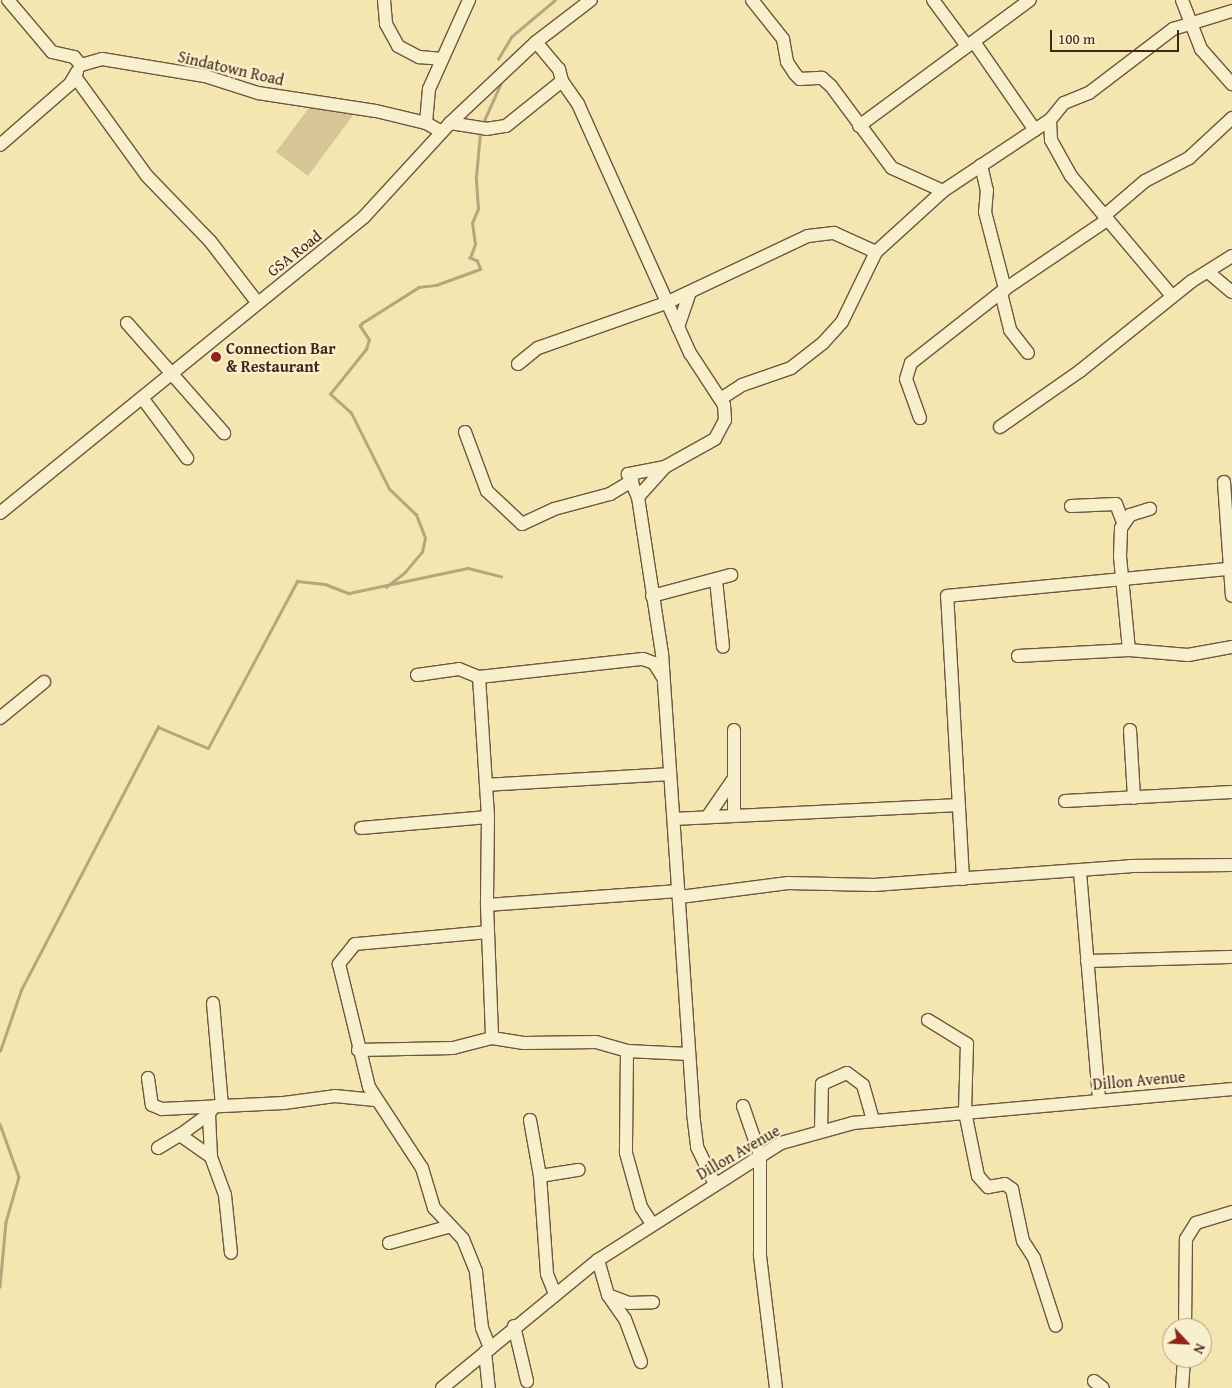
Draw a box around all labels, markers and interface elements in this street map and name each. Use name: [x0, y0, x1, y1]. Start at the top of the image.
scale bar: [1052, 20, 1181, 52]
text: 100 m: [1058, 28, 1095, 49]
street label: Sindatown Road: [176, 46, 286, 90]
street label: GSA Road: [263, 226, 325, 280]
place label: Connection Bar & Restaurant: [226, 338, 336, 376]
marker: Connection Bar & Restaurant: [210, 351, 222, 363]
street label: Dillon Avenue: [1092, 1066, 1186, 1094]
street label: Dillon Avenue: [693, 1120, 783, 1184]
north arrow: [1162, 1318, 1212, 1368]
text: N: [1189, 1340, 1211, 1357]

